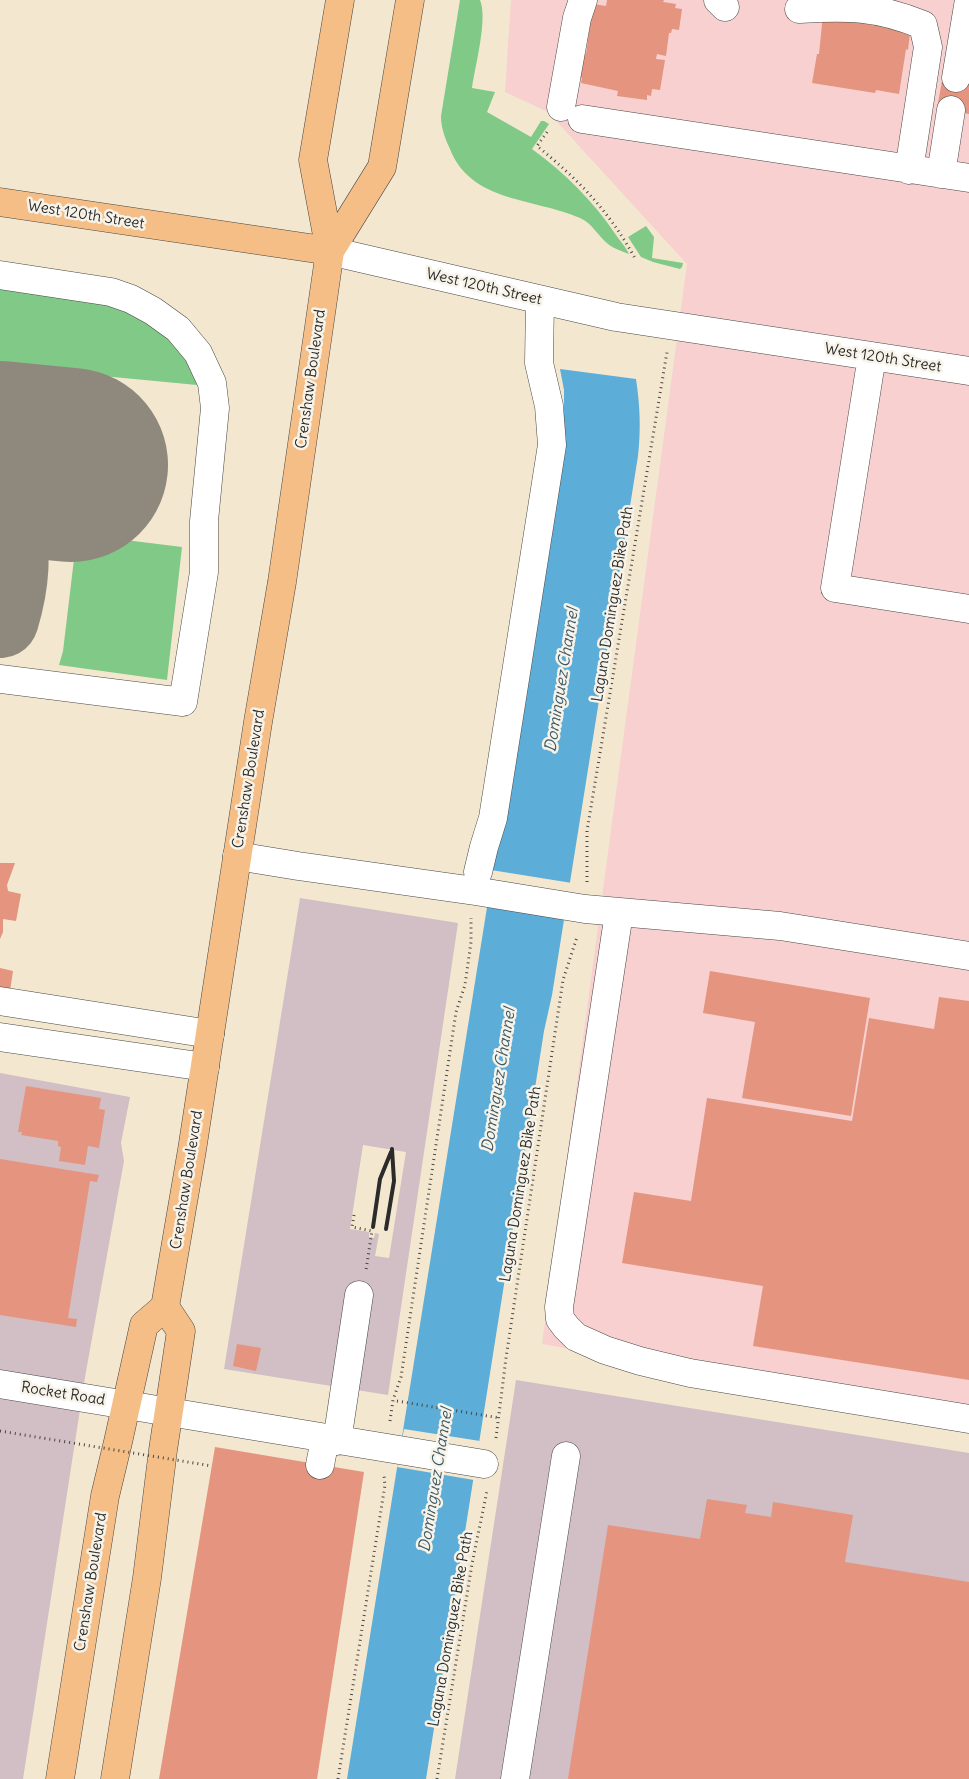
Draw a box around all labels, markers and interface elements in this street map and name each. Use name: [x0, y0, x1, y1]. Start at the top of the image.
street label: West 120th Street: [26, 197, 146, 233]
street label: West 120th Street: [424, 265, 544, 309]
street label: Crenshaw Boulevard: [292, 308, 330, 450]
street label: West 120th Street: [823, 340, 943, 376]
street label: Laguna Dominguez Bike Path: [589, 505, 637, 703]
water label: Dominguez Channel: [541, 607, 583, 753]
street label: Crenshaw Boulevard: [229, 708, 269, 850]
water label: Dominguez Channel: [478, 1007, 520, 1153]
street label: Laguna Dominguez Bike Path: [497, 1085, 545, 1283]
street label: Crenshaw Boulevard: [167, 1109, 207, 1251]
street label: Rocket Road: [20, 1378, 106, 1410]
water label: Dominguez Channel: [415, 1407, 457, 1553]
street label: Crenshaw Boulevard: [71, 1511, 111, 1653]
street label: Laguna Dominguez Bike Path: [425, 1530, 477, 1728]

